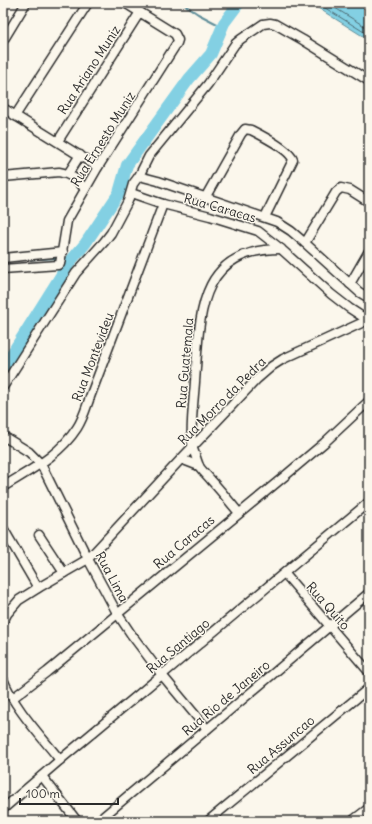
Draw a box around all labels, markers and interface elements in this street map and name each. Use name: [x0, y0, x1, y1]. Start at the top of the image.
street label: Rua Ariano Muniz: [54, 22, 124, 118]
street label: Rua Ernesto Muniz: [67, 88, 139, 190]
street label: Rua Caracas: [182, 190, 258, 226]
street label: Rua Montevideu: [68, 310, 118, 404]
street label: Rua Guatemala: [173, 317, 197, 409]
street label: Rua Morro da Pedra: [174, 353, 270, 449]
street label: Rua Caracas: [150, 511, 218, 572]
street label: Rua Lima: [92, 549, 132, 605]
street label: Rua Quito: [302, 578, 354, 634]
street label: Rua Santiago: [143, 615, 213, 677]
street label: Rua Rio de Janeiro: [179, 656, 273, 740]
street label: Rua Assuncao: [244, 712, 318, 778]
scale bar: [20, 780, 118, 806]
text: 100 m: [26, 786, 60, 801]

